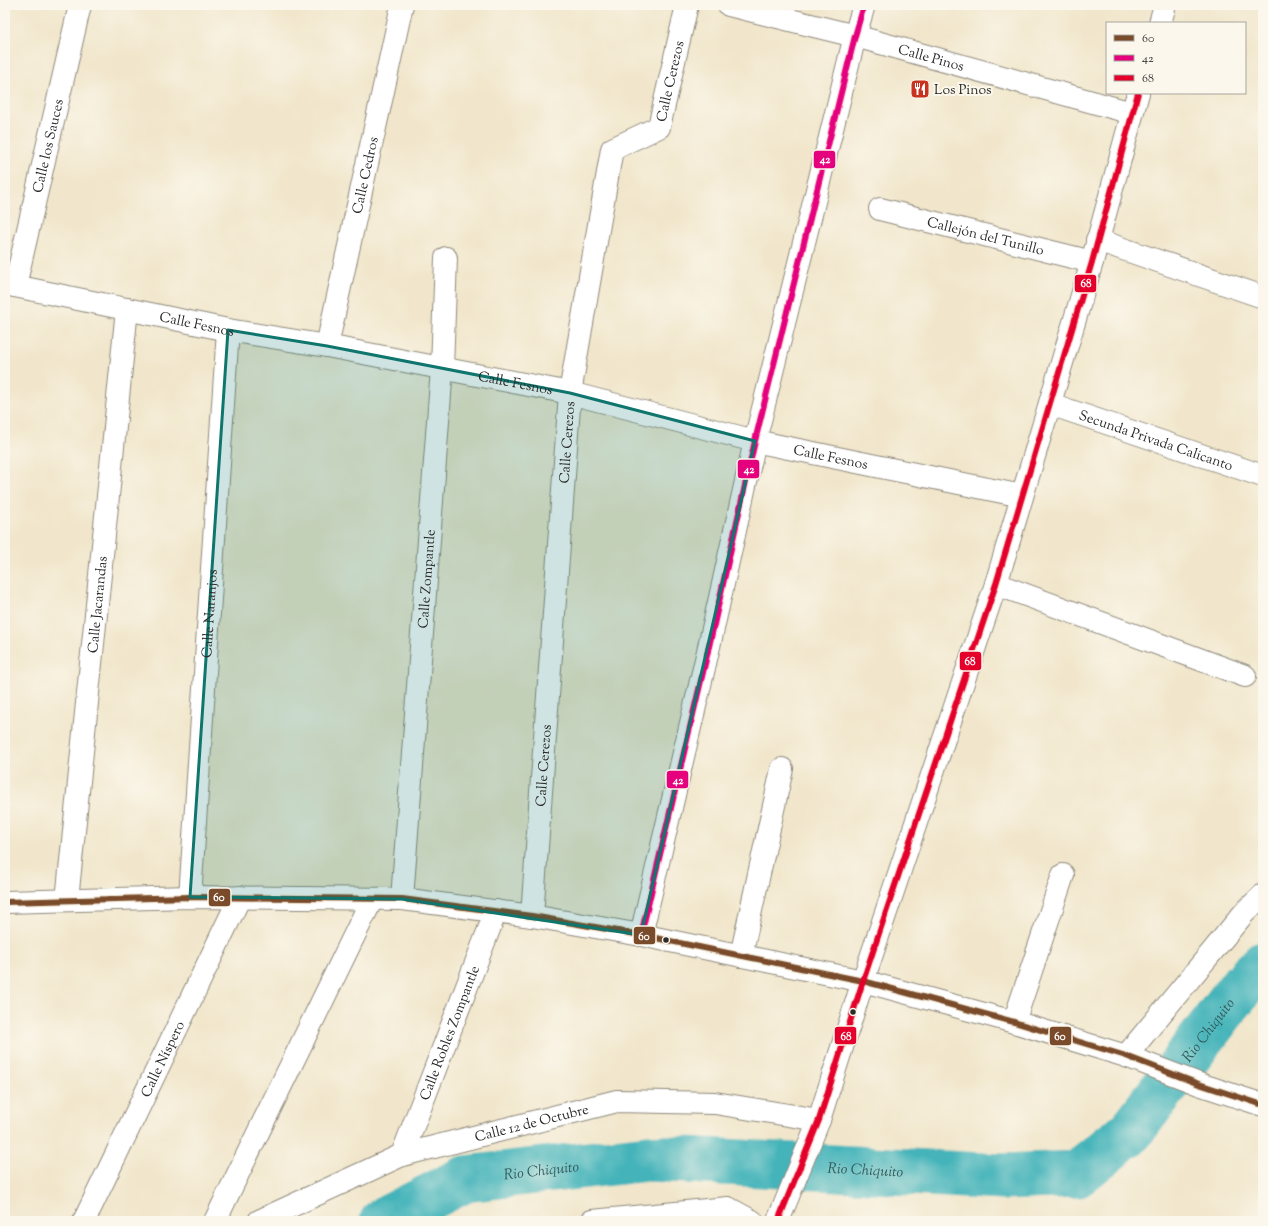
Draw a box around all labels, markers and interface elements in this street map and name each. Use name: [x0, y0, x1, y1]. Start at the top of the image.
legend: [1106, 22, 1246, 94]
text: 60: [1142, 30, 1154, 48]
street label: Calle Cerezos: [653, 39, 690, 124]
street label: Calle Pinos: [895, 40, 966, 78]
text: 42: [1142, 50, 1154, 68]
text: 68: [1142, 70, 1154, 88]
restaurant icon: Los Pinos: [909, 78, 931, 100]
place label: Los Pinos: [934, 81, 992, 101]
street label: Calle los Sauces: [29, 97, 70, 195]
street label: Calle Cedros: [348, 135, 385, 216]
line badge: 42: [813, 150, 836, 169]
text: 42: [819, 152, 831, 168]
street label: Callejón del Tunillo: [925, 213, 1046, 262]
line badge: 68: [1074, 274, 1097, 293]
text: 68: [1081, 276, 1092, 292]
street label: Calle Fesnos: [157, 308, 235, 343]
street label: Calle Fesnos: [476, 367, 554, 401]
street label: Calle Cerezos: [555, 401, 581, 484]
street label: Secunda Privada Calicanto: [1076, 406, 1235, 477]
street label: Calle Fesnos: [791, 441, 869, 476]
line badge: 42: [737, 459, 760, 479]
text: 42: [743, 462, 755, 478]
street label: Calle Zompantle: [414, 529, 442, 629]
street label: Calle Jacarandas: [84, 555, 114, 654]
street label: Calle Naranjos: [198, 569, 224, 659]
line badge: 68: [959, 651, 982, 671]
text: 68: [965, 654, 976, 670]
street label: Calle Cerezos: [532, 724, 558, 807]
line badge: 42: [666, 770, 689, 789]
text: 42: [672, 773, 684, 789]
line badge: 60: [208, 888, 231, 907]
text: 60: [213, 890, 225, 906]
line badge: 60: [633, 926, 656, 945]
text: 60: [638, 929, 650, 945]
unlabelled marker: [661, 935, 671, 945]
street label: Calle Robles Zompantle: [416, 963, 486, 1104]
water label: Rio Chiquito: [1178, 994, 1241, 1067]
unlabelled marker: [848, 1007, 858, 1017]
street label: Calle Níspero: [137, 1018, 191, 1101]
line badge: 68: [834, 1026, 857, 1045]
line badge: 60: [1049, 1026, 1072, 1046]
text: 68: [841, 1029, 852, 1045]
text: 60: [1054, 1029, 1066, 1045]
street label: Calle 12 de Octubre: [473, 1100, 591, 1148]
water label: Rio Chiquito: [503, 1157, 581, 1186]
water label: Rio Chiquito: [827, 1159, 904, 1184]

